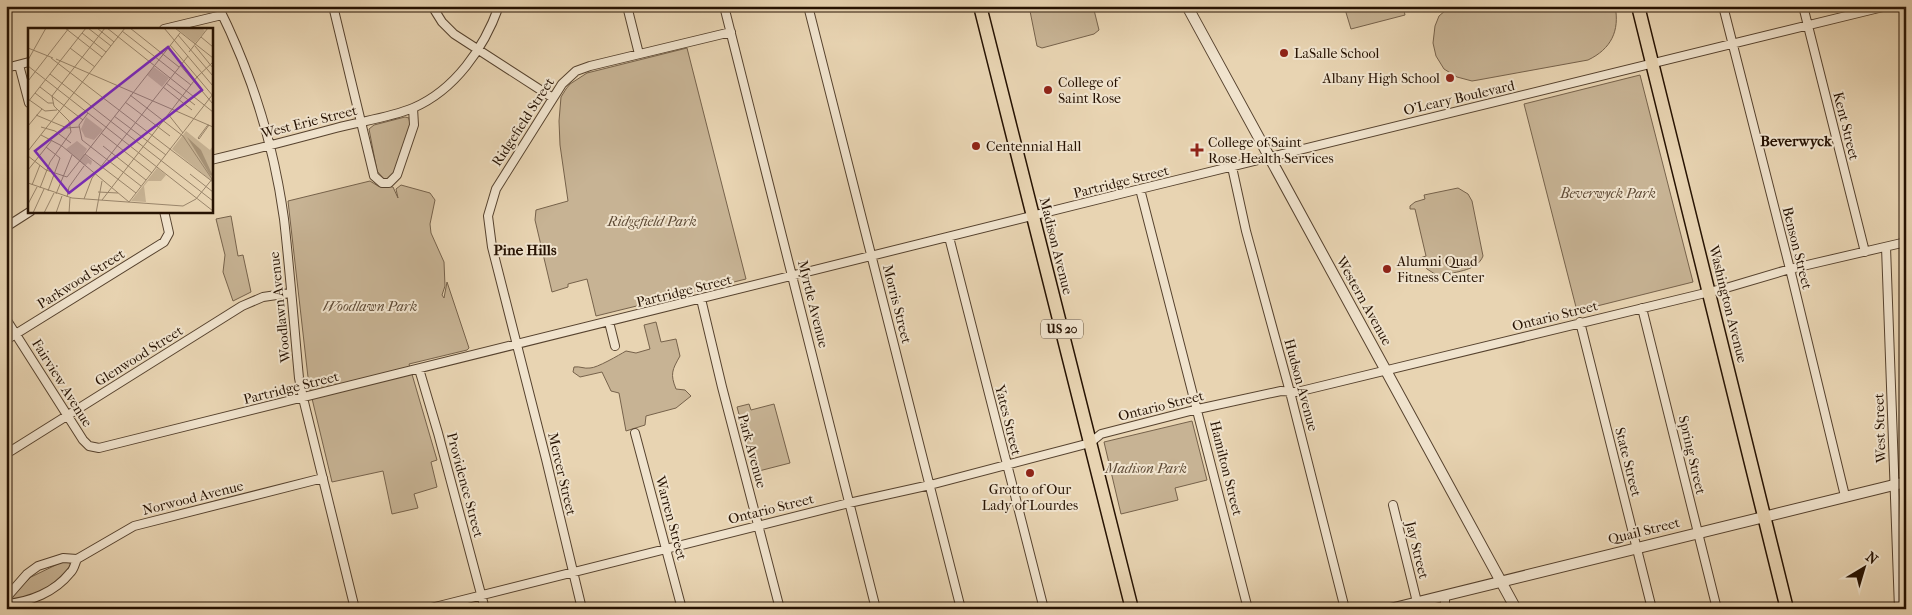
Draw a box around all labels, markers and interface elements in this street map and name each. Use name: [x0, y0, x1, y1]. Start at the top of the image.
inset map: [28, 28, 212, 212]
place label: LaSalle School: [1294, 45, 1380, 62]
marker: LaSalle School: [1278, 47, 1290, 59]
place label: Albany High School: [1322, 70, 1440, 87]
marker: Albany High School: [1444, 72, 1456, 84]
place label: College of Saint Rose: [1058, 74, 1121, 107]
street label: Ridgefield Street: [488, 75, 558, 169]
street label: O'Leary Boulevard: [1402, 77, 1517, 119]
marker: College of Saint Rose: [1042, 84, 1054, 96]
street label: Kent Street: [1829, 90, 1863, 162]
street label: West Erie Street: [258, 102, 359, 142]
district label: Beverwyck: [1760, 132, 1833, 150]
place label: College of Saint Rose Health Services: [1208, 134, 1334, 167]
place label: Centennial Hall: [986, 138, 1081, 155]
marker: Centennial Hall: [970, 140, 982, 152]
marker: College of Saint Rose Health Services: [1190, 143, 1204, 157]
street label: Partridge Street: [1072, 162, 1170, 202]
park label: Beverwyck Park: [1559, 185, 1656, 202]
street label: Madison Avenue: [1036, 196, 1076, 296]
street label: Benson Street: [1779, 205, 1815, 291]
park label: Ridgefield Park: [606, 213, 697, 230]
district label: Pine Hills: [494, 241, 557, 259]
street label: Washington Avenue: [1705, 243, 1751, 365]
street label: Parkwood Street: [34, 245, 128, 313]
street label: Woodlawn Avenue: [266, 251, 294, 364]
street label: Western Avenue: [1332, 253, 1395, 349]
place label: Alumni Quad Fitness Center: [1396, 253, 1484, 286]
street label: Myrtle Avenue: [794, 258, 832, 350]
street label: Morris Street: [879, 263, 915, 345]
marker: Alumni Quad Fitness Center: [1381, 263, 1393, 275]
street label: Partridge Street: [635, 271, 733, 311]
street label: Ontario Street: [1510, 297, 1600, 335]
park label: Woodlawn Park: [323, 298, 417, 315]
road number: US 20: [1041, 320, 1083, 338]
street label: Glenwood Street: [92, 322, 186, 390]
street label: Fairview Avenue: [28, 336, 96, 430]
street label: Hudson Avenue: [1281, 337, 1322, 433]
street label: Partridge Street: [242, 368, 340, 408]
street label: Yates Street: [991, 382, 1025, 457]
street label: Ontario Street: [1116, 387, 1206, 425]
street label: West Street: [1870, 393, 1890, 464]
street label: Park Avenue: [734, 412, 770, 490]
street label: Spring Street: [1675, 414, 1709, 496]
street label: Hamilton Street: [1206, 419, 1246, 517]
street label: State Street: [1611, 426, 1645, 498]
street label: Providence Street: [443, 431, 487, 539]
street label: Mercer Street: [544, 431, 580, 517]
park label: Madison Park: [1104, 460, 1187, 477]
marker: Grotto of Our Lady of Lourdes: [1024, 467, 1036, 479]
street label: Warren Street: [651, 473, 690, 562]
street label: Norwood Avenue: [141, 477, 245, 519]
place label: Grotto of Our Lady of Lourdes: [982, 481, 1078, 514]
street label: Ontario Street: [726, 490, 816, 528]
street label: Quail Street: [1606, 514, 1682, 548]
street label: Jay Street: [1401, 519, 1432, 580]
north arrow: [1840, 542, 1890, 592]
text: N: [1862, 548, 1881, 568]

